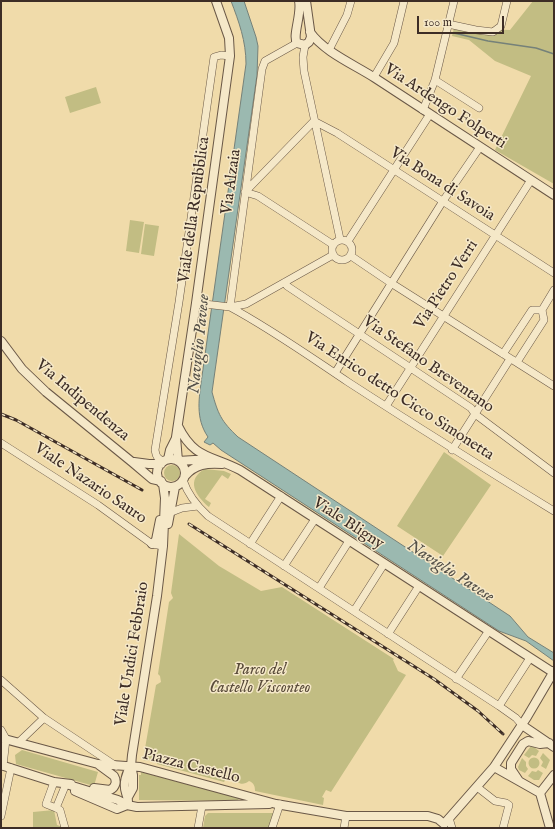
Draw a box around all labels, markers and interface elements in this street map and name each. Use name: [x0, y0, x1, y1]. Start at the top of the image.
scale bar: [419, 8, 506, 34]
text: 100 m: [424, 15, 452, 30]
street label: Via Ardengo Folperti: [380, 60, 510, 154]
street label: Viale della Repubblica: [175, 136, 215, 284]
street label: Via Bona di Savoia: [386, 144, 498, 226]
street label: Via Alzaia: [218, 148, 246, 216]
street label: Via Pietro Verri: [411, 237, 483, 333]
water label: Naviglio Pavese: [185, 293, 215, 395]
street label: Via Stefano Breventano: [359, 312, 497, 418]
street label: Via Enrico detto Cicco Simonetta: [301, 329, 497, 465]
street label: Via Indipendenza: [31, 356, 133, 446]
street label: Viale Nazario Sauro: [30, 439, 150, 529]
street label: Viale Bligny: [309, 494, 387, 554]
water label: Naviglio Pavese: [402, 536, 498, 608]
street label: Viale Undici Febbraio: [112, 580, 154, 728]
park label: Parco del Castello Visconteo: [210, 661, 310, 699]
street label: Piazza Castello: [140, 746, 242, 788]

